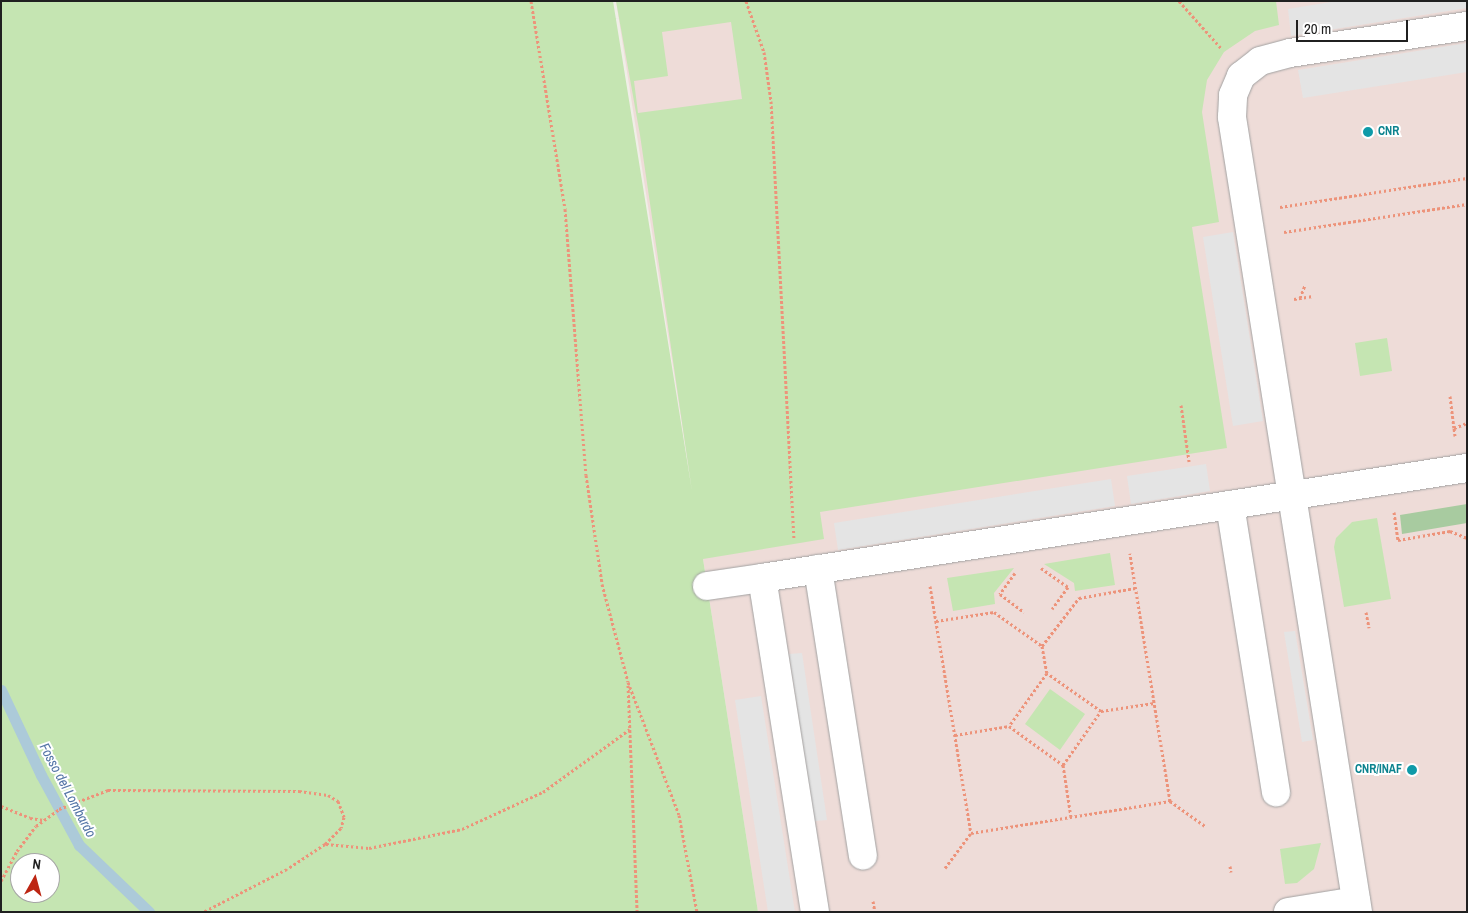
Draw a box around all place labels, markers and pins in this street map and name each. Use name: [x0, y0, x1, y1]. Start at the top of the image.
place label: CNR: [1378, 125, 1399, 139]
marker: CNR: [1362, 126, 1374, 138]
place label: CNR/INAF: [1355, 763, 1402, 777]
marker: CNR/INAF: [1406, 764, 1418, 776]

